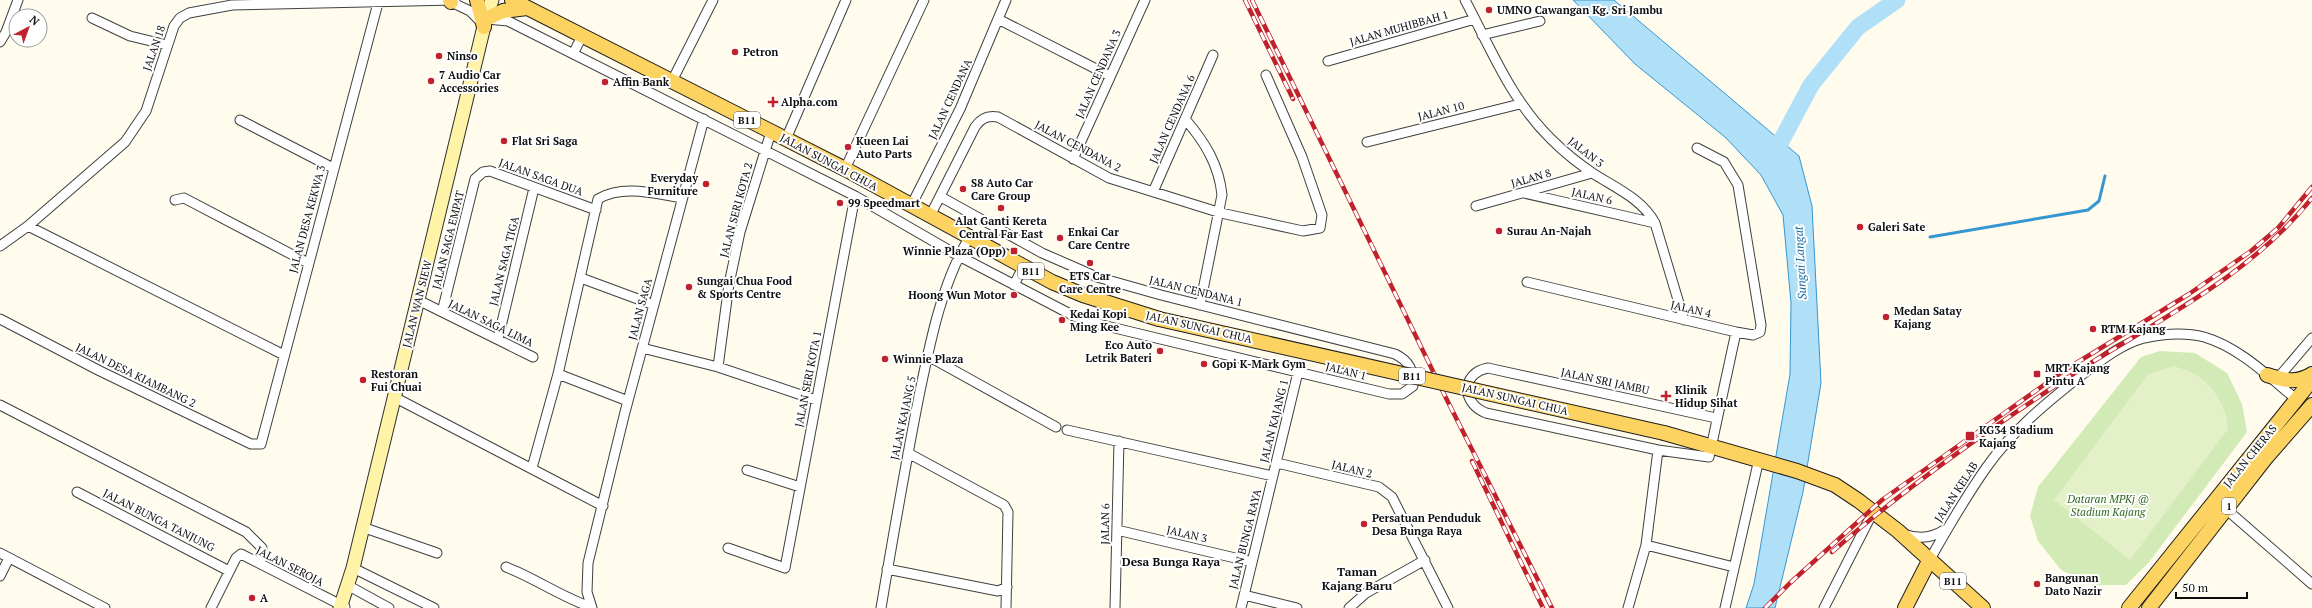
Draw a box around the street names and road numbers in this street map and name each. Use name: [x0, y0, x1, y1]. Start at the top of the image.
street label: JALAN MUHIBBAH 1: [1348, 7, 1450, 49]
street label: JALAN 18: [140, 23, 168, 73]
street label: JALAN CENDANA 3: [1072, 27, 1124, 121]
street label: JALAN CENDANA: [925, 56, 975, 142]
street label: JALAN CENDANA 6: [1146, 72, 1198, 166]
street label: JALAN 10: [1416, 98, 1466, 124]
road number: B11: [734, 112, 760, 128]
street label: JALAN CENDANA 2: [1032, 117, 1124, 175]
street label: JALAN SUNGAI CHUA: [778, 130, 881, 194]
street label: JALAN 3: [1565, 134, 1607, 170]
street label: JALAN SAGA DUA: [497, 155, 585, 199]
street label: JALAN SERI KOTA 2: [717, 161, 755, 259]
street label: JALAN DESA KEKWA 3: [286, 163, 328, 275]
street label: JALAN 8: [1509, 166, 1553, 190]
street label: JALAN 6: [1570, 185, 1614, 208]
street label: JALAN SAGA EMPAT: [429, 189, 467, 291]
street label: JALAN SAGA TIGA: [486, 214, 522, 307]
street label: JALAN WAN SIEW: [399, 258, 435, 349]
road number: B11: [1018, 263, 1044, 279]
street label: JALAN CENDANA 1: [1148, 273, 1244, 309]
street label: JALAN SAGA: [625, 276, 655, 341]
street label: JALAN SAGA LIMA: [446, 296, 536, 350]
street label: JALAN 4: [1669, 298, 1713, 321]
street label: JALAN SUNGAI CHUA: [1145, 308, 1254, 346]
street label: JALAN SERI KOTA 1: [792, 330, 824, 428]
street label: JALAN DESA KIAMBANG 2: [74, 340, 199, 410]
street label: JALAN 1: [1324, 359, 1368, 383]
street label: JALAN SRI JAMBU: [1560, 365, 1651, 397]
road number: B11: [1399, 368, 1425, 384]
street label: JALAN KAJANG 5: [887, 375, 919, 461]
street label: JALAN KAJANG 1: [1257, 378, 1291, 464]
street label: JALAN SUNGAI CHUA: [1461, 380, 1570, 418]
street label: JALAN CHERAS: [2220, 421, 2280, 491]
street label: JALAN 2: [1330, 457, 1374, 481]
street label: JALAN KELAB: [1931, 459, 1981, 525]
street label: JALAN BUNGA TANJUNG: [101, 486, 218, 554]
street label: JALAN BUNGA RAYA: [1226, 487, 1264, 590]
road number: 1: [2222, 498, 2236, 514]
street label: JALAN 6: [1098, 503, 1112, 545]
street label: JALAN 3: [1165, 523, 1209, 546]
street label: JALAN SEROJA: [254, 543, 327, 589]
road number: B11: [1940, 573, 1966, 589]

